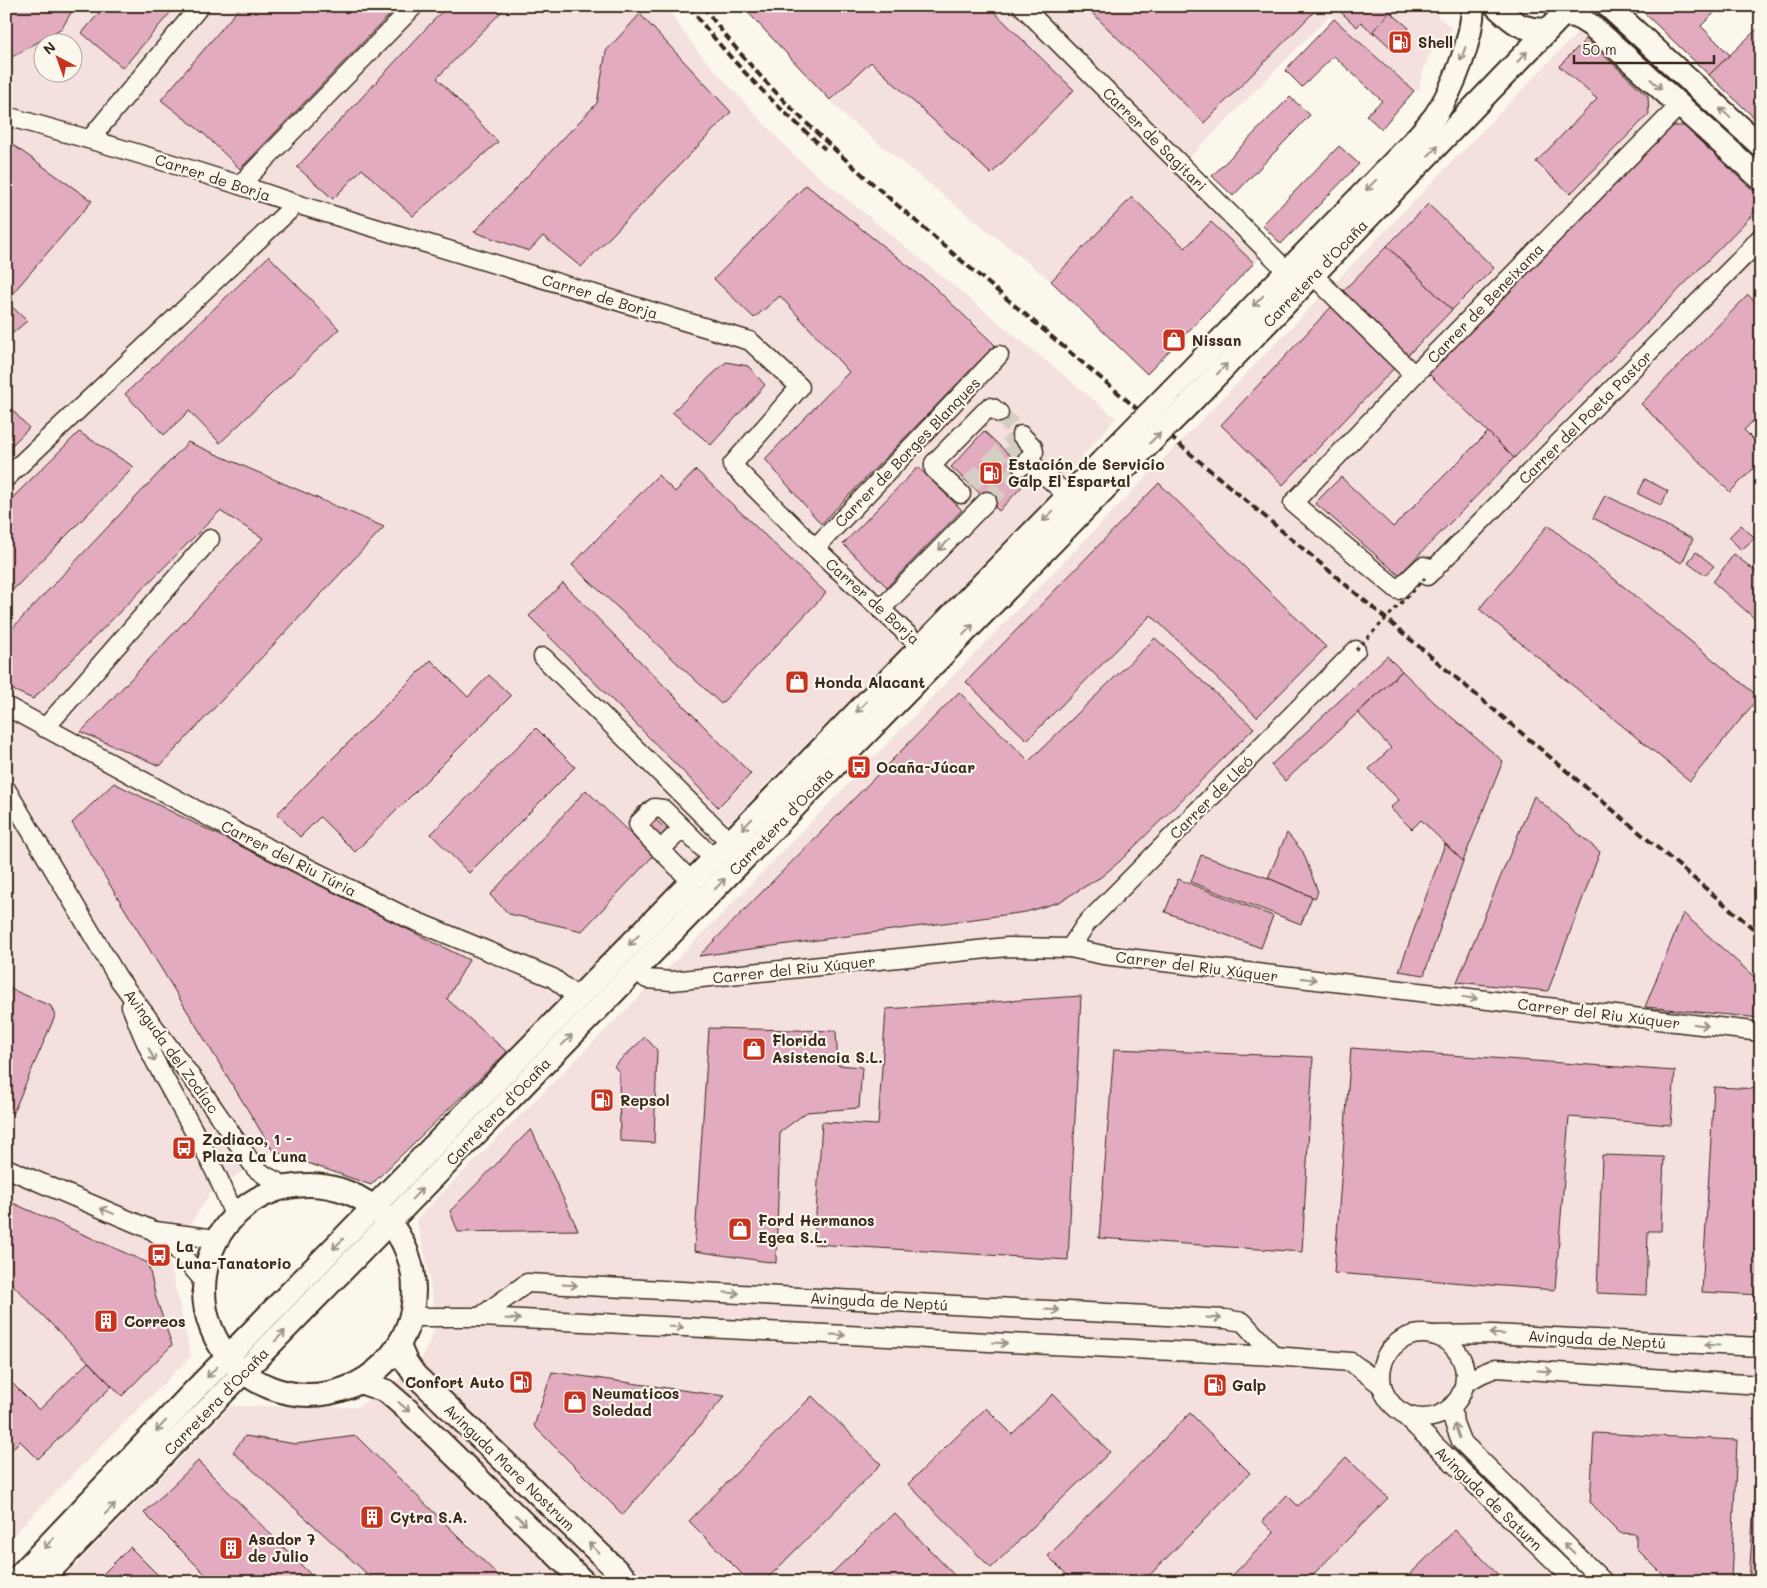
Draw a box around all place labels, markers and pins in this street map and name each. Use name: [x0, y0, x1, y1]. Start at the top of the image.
fuel station icon: Shell: [1387, 29, 1413, 55]
place label: Shell: [1418, 32, 1453, 52]
shop icon: Nissan: [1161, 327, 1187, 353]
place label: Nissan: [1192, 330, 1241, 350]
place label: Estación de Servicio Galp El Espartal: [1008, 454, 1165, 491]
fuel station icon: Estación de Servicio Galp El Espartal: [978, 460, 1004, 486]
shop icon: Honda Alacant: [784, 669, 810, 695]
place label: Honda Alacant: [814, 672, 925, 692]
bus stop icon: Ocaña-Júcar: [846, 754, 872, 780]
place label: Ocaña-Júcar: [876, 757, 975, 777]
place label: Florida Asistencia S.L.: [772, 1030, 883, 1067]
shop icon: Florida Asistencia S.L.: [741, 1036, 767, 1062]
fuel station icon: Repsol: [589, 1087, 615, 1113]
place label: Repsol: [620, 1090, 670, 1110]
place label: Zodiaco, 1 - Plaza La Luna: [202, 1129, 307, 1166]
bus stop icon: Zodiaco, 1 - Plaza La Luna: [171, 1135, 197, 1161]
place label: Ford Hermanos Egea S.L.: [758, 1210, 875, 1247]
shop icon: Ford Hermanos Egea S.L.: [727, 1216, 753, 1242]
place label: La Luna-Tanatorio: [176, 1236, 291, 1273]
bus stop icon: La Luna-Tanatorio: [146, 1242, 172, 1268]
building icon: Correos: [93, 1308, 119, 1334]
place label: Correos: [124, 1311, 185, 1331]
fuel station icon: Confort Auto: [508, 1369, 534, 1395]
place label: Confort Auto: [405, 1372, 504, 1392]
fuel station icon: Galp: [1202, 1372, 1228, 1398]
place label: Galp: [1232, 1375, 1266, 1395]
place label: Neumaticos Soledad: [592, 1383, 679, 1420]
shop icon: Neumaticos Soledad: [562, 1389, 588, 1415]
building icon: Cytra S.A.: [359, 1504, 385, 1530]
place label: Cytra S.A.: [390, 1507, 467, 1527]
place label: Asador 7 de Julio: [248, 1529, 315, 1566]
building icon: Asador 7 de Julio: [218, 1535, 244, 1561]

